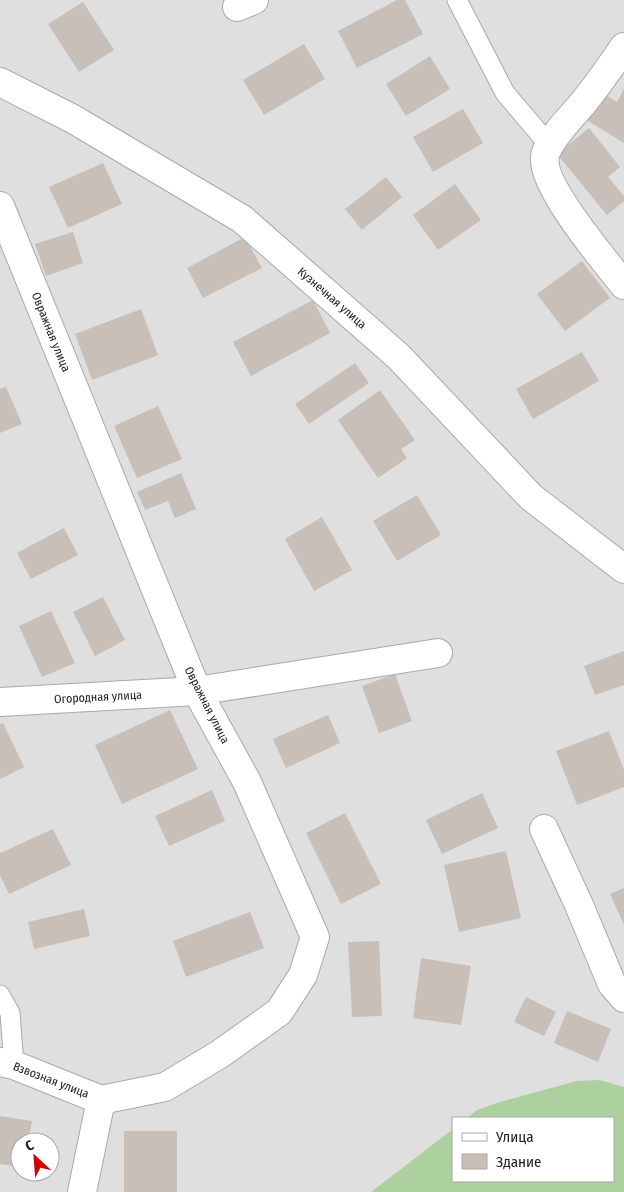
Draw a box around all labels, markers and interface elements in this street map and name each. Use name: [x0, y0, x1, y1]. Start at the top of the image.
street label: Кузнечная улица: [295, 264, 369, 332]
street label: Овражная улица: [29, 290, 73, 374]
street label: Овражная улица: [182, 664, 232, 746]
street label: Огородная улица: [54, 688, 142, 706]
street label: Взвозная улица: [11, 1059, 91, 1101]
legend: [452, 1117, 614, 1182]
text: Улица: [495, 1128, 534, 1146]
north arrow: [10, 1132, 60, 1182]
text: С: [22, 1136, 37, 1155]
text: Здание: [496, 1153, 542, 1171]

